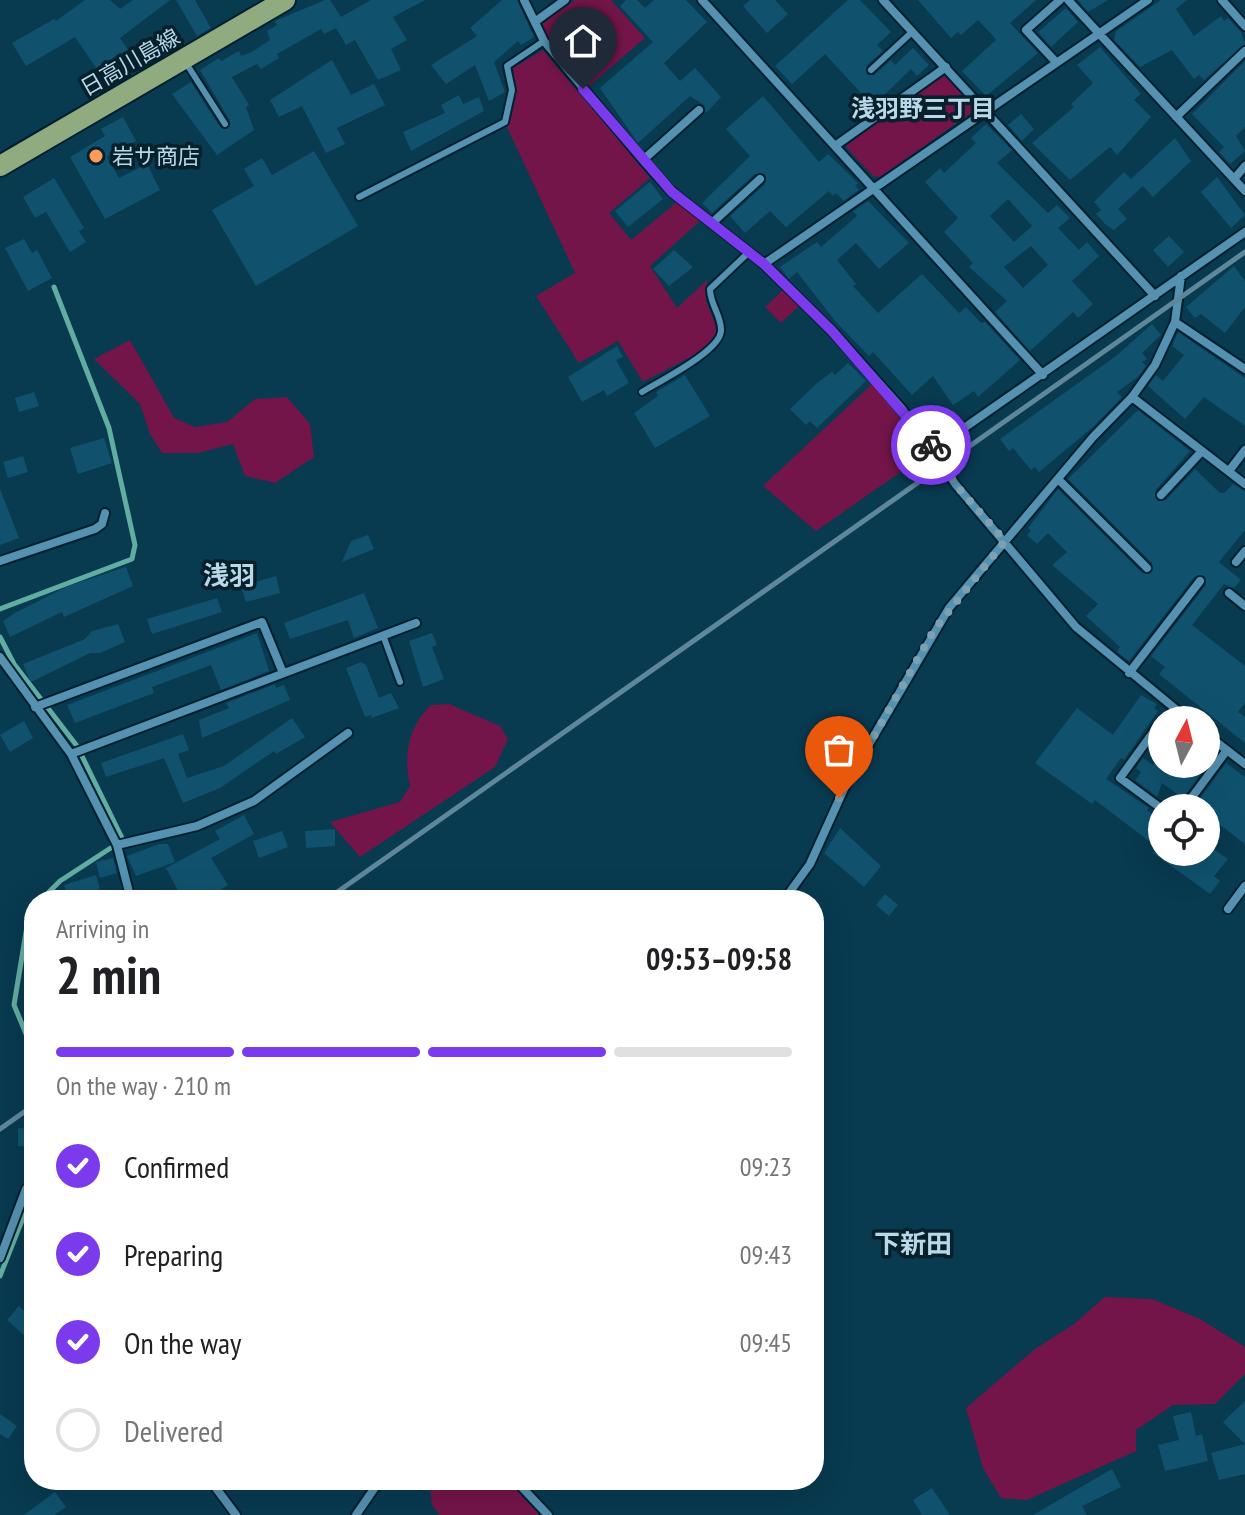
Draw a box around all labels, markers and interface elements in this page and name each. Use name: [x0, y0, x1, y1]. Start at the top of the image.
pin: [549, 7, 617, 89]
icon: home: [561, 19, 605, 63]
street label: 日高川島線: [75, 22, 185, 102]
district label: 浅羽野三丁目: [851, 93, 995, 124]
place label: 岩サ商店: [112, 142, 200, 170]
marker: 岩サ商店: [87, 147, 105, 165]
courier: [891, 405, 971, 485]
icon: bike: [909, 423, 953, 467]
district label: 浅羽: [203, 559, 255, 592]
north arrow: [1148, 706, 1220, 778]
map controls: [1148, 706, 1220, 866]
pin: [805, 716, 873, 798]
icon: bag: [817, 728, 861, 772]
button: locate: [1148, 794, 1220, 866]
text: Arriving in: [56, 912, 149, 945]
text: 09:53–09:58: [646, 939, 792, 978]
text: 2 min: [56, 941, 161, 1008]
text: On the way · 210 m: [56, 1069, 231, 1102]
icon: check: [56, 1144, 100, 1188]
text: Confirmed: [124, 1147, 229, 1186]
text: 09:23: [740, 1150, 792, 1183]
district label: 下新田: [874, 1227, 952, 1260]
icon: check: [56, 1232, 100, 1276]
text: Preparing: [124, 1235, 223, 1274]
text: 09:43: [740, 1238, 792, 1271]
icon: check: [56, 1320, 100, 1364]
text: On the way: [124, 1323, 241, 1362]
text: 09:45: [740, 1326, 792, 1359]
text: Delivered: [124, 1411, 223, 1450]

